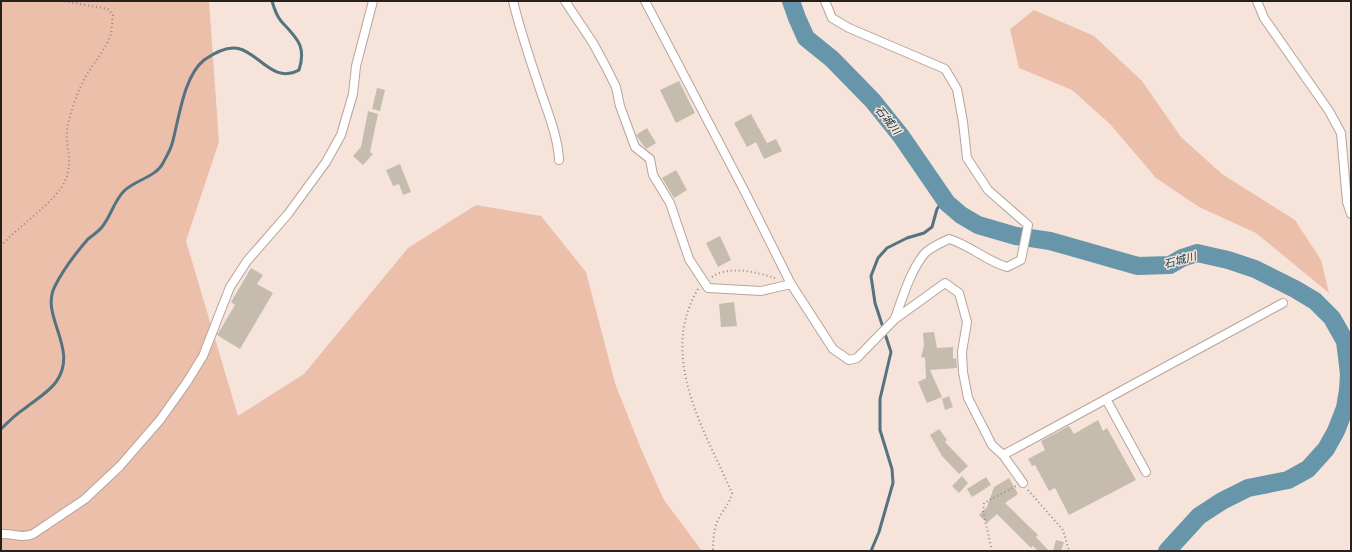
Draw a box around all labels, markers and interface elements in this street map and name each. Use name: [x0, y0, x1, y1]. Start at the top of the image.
water label: 石城川: [873, 103, 904, 137]
water label: 石城川: [1162, 249, 1198, 270]

